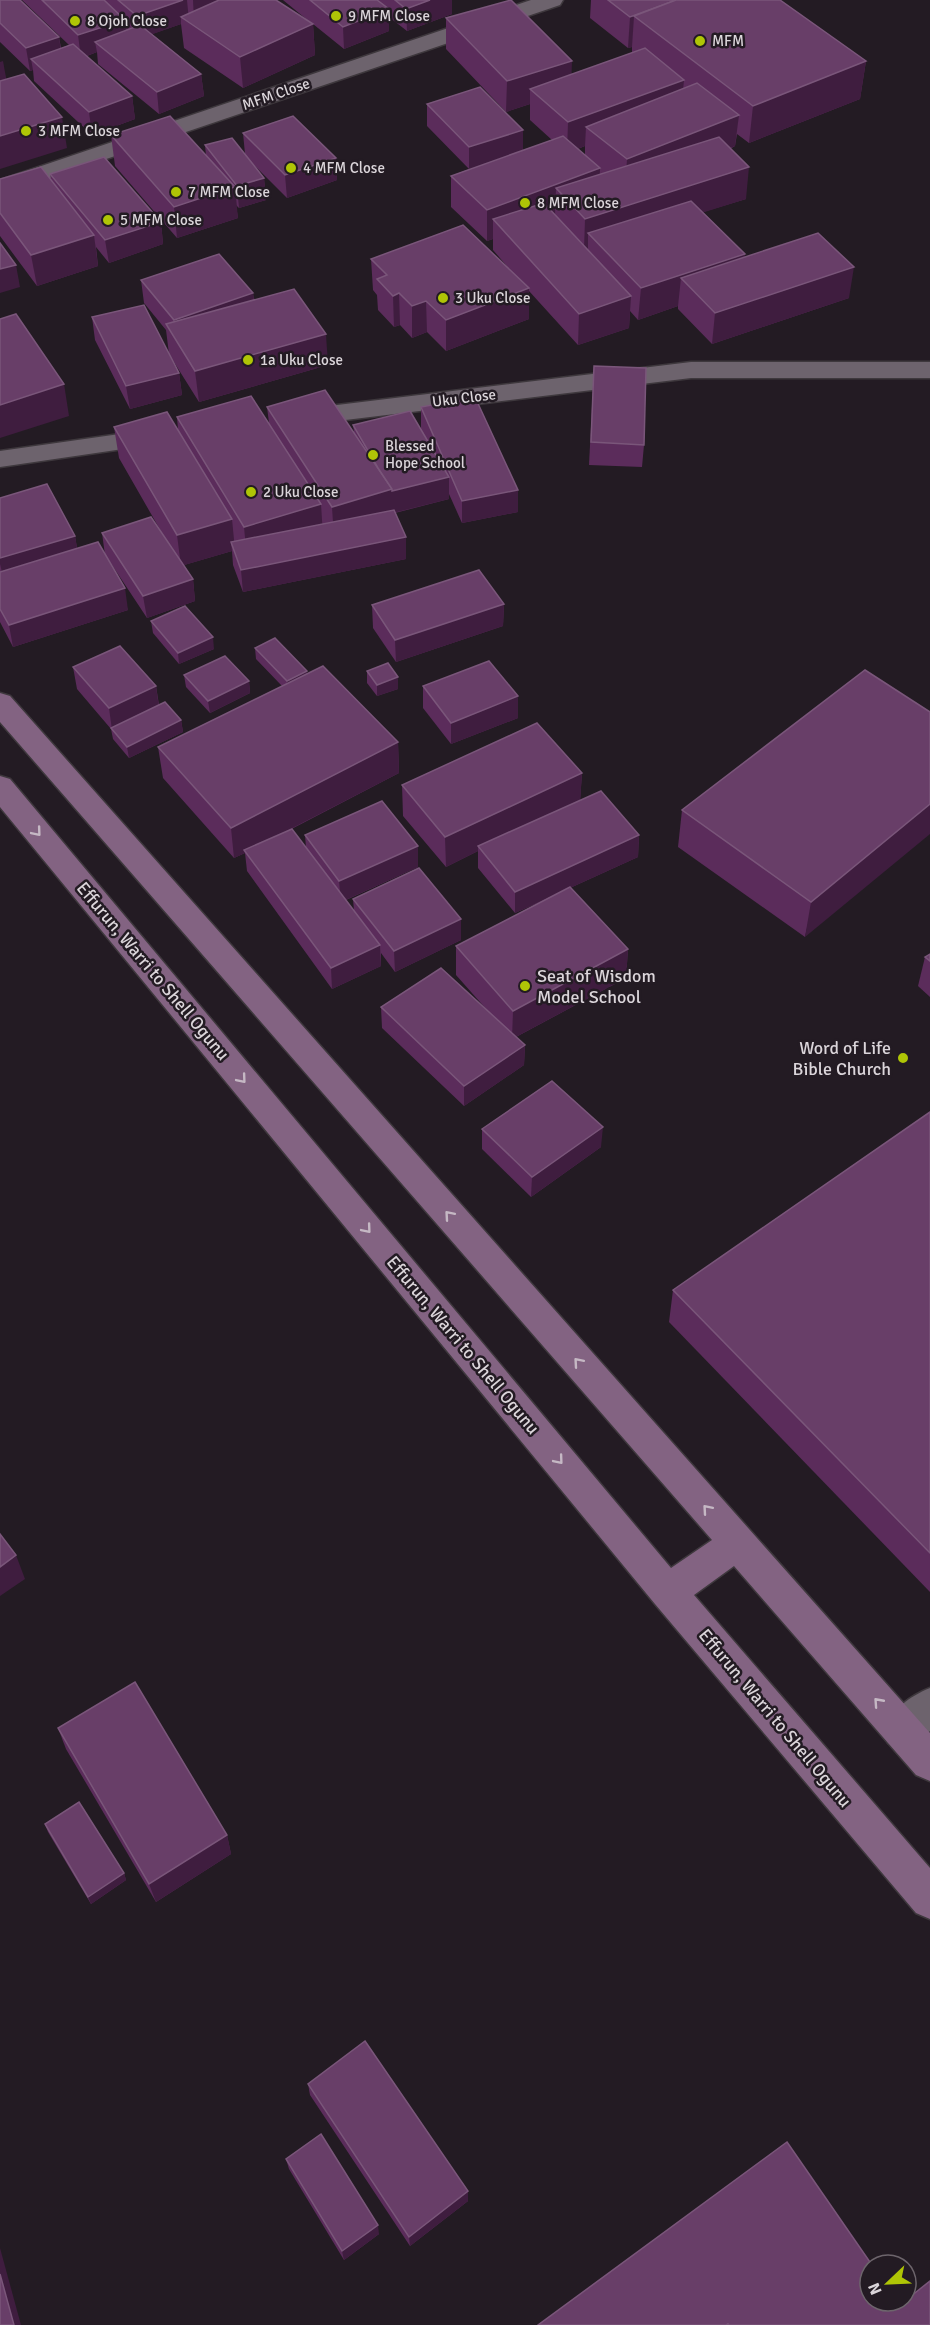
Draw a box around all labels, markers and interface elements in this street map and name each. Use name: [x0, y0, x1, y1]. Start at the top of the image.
place label: 9 MFM Close: [348, 7, 430, 25]
marker: 9 MFM Close: [329, 9, 343, 23]
place label: 8 Ojoh Close: [87, 12, 167, 30]
marker: 8 Ojoh Close: [68, 14, 82, 28]
place label: MFM: [712, 32, 744, 50]
marker: MFM: [693, 34, 707, 48]
street label: MFM Close: [240, 74, 312, 114]
place label: 3 MFM Close: [38, 122, 120, 140]
marker: 3 MFM Close: [19, 124, 33, 138]
place label: 4 MFM Close: [303, 159, 385, 177]
marker: 4 MFM Close: [284, 161, 298, 175]
place label: 7 MFM Close: [188, 183, 270, 201]
marker: 7 MFM Close: [169, 185, 183, 199]
place label: 8 MFM Close: [537, 194, 619, 212]
marker: 8 MFM Close: [518, 196, 532, 210]
place label: 5 MFM Close: [120, 211, 202, 229]
marker: 5 MFM Close: [101, 213, 115, 227]
place label: 3 Uku Close: [455, 289, 530, 307]
marker: 3 Uku Close: [436, 291, 450, 305]
place label: 1a Uku Close: [260, 351, 343, 369]
marker: 1a Uku Close: [241, 353, 255, 367]
street label: Uku Close: [431, 385, 497, 411]
place label: Blessed Hope School: [385, 437, 465, 472]
marker: Blessed Hope School: [366, 448, 380, 462]
place label: 2 Uku Close: [263, 483, 338, 501]
marker: 2 Uku Close: [244, 485, 258, 499]
one-way arrow: [30, 825, 41, 836]
street label: Effurun, Warri to Shell Ogunu: [72, 877, 234, 1065]
place label: Seat of Wisdom Model School: [537, 965, 656, 1008]
marker: Seat of Wisdom Model School: [518, 979, 532, 993]
place label: Word of Life Bible Church: [793, 1037, 891, 1080]
marker: Word of Life Bible Church: [896, 1051, 910, 1065]
one-way arrow: [235, 1072, 246, 1083]
one-way arrow: [446, 1211, 457, 1222]
one-way arrow: [360, 1222, 371, 1233]
street label: Effurun, Warri to Shell Ogunu: [382, 1251, 544, 1439]
one-way arrow: [574, 1358, 585, 1369]
one-way arrow: [551, 1453, 562, 1464]
one-way arrow: [703, 1505, 714, 1516]
street label: Effurun, Warri to Shell Ogunu: [694, 1624, 856, 1812]
one-way arrow: [874, 1698, 885, 1709]
north arrow: [858, 2253, 918, 2313]
text: N: [864, 2279, 886, 2298]

